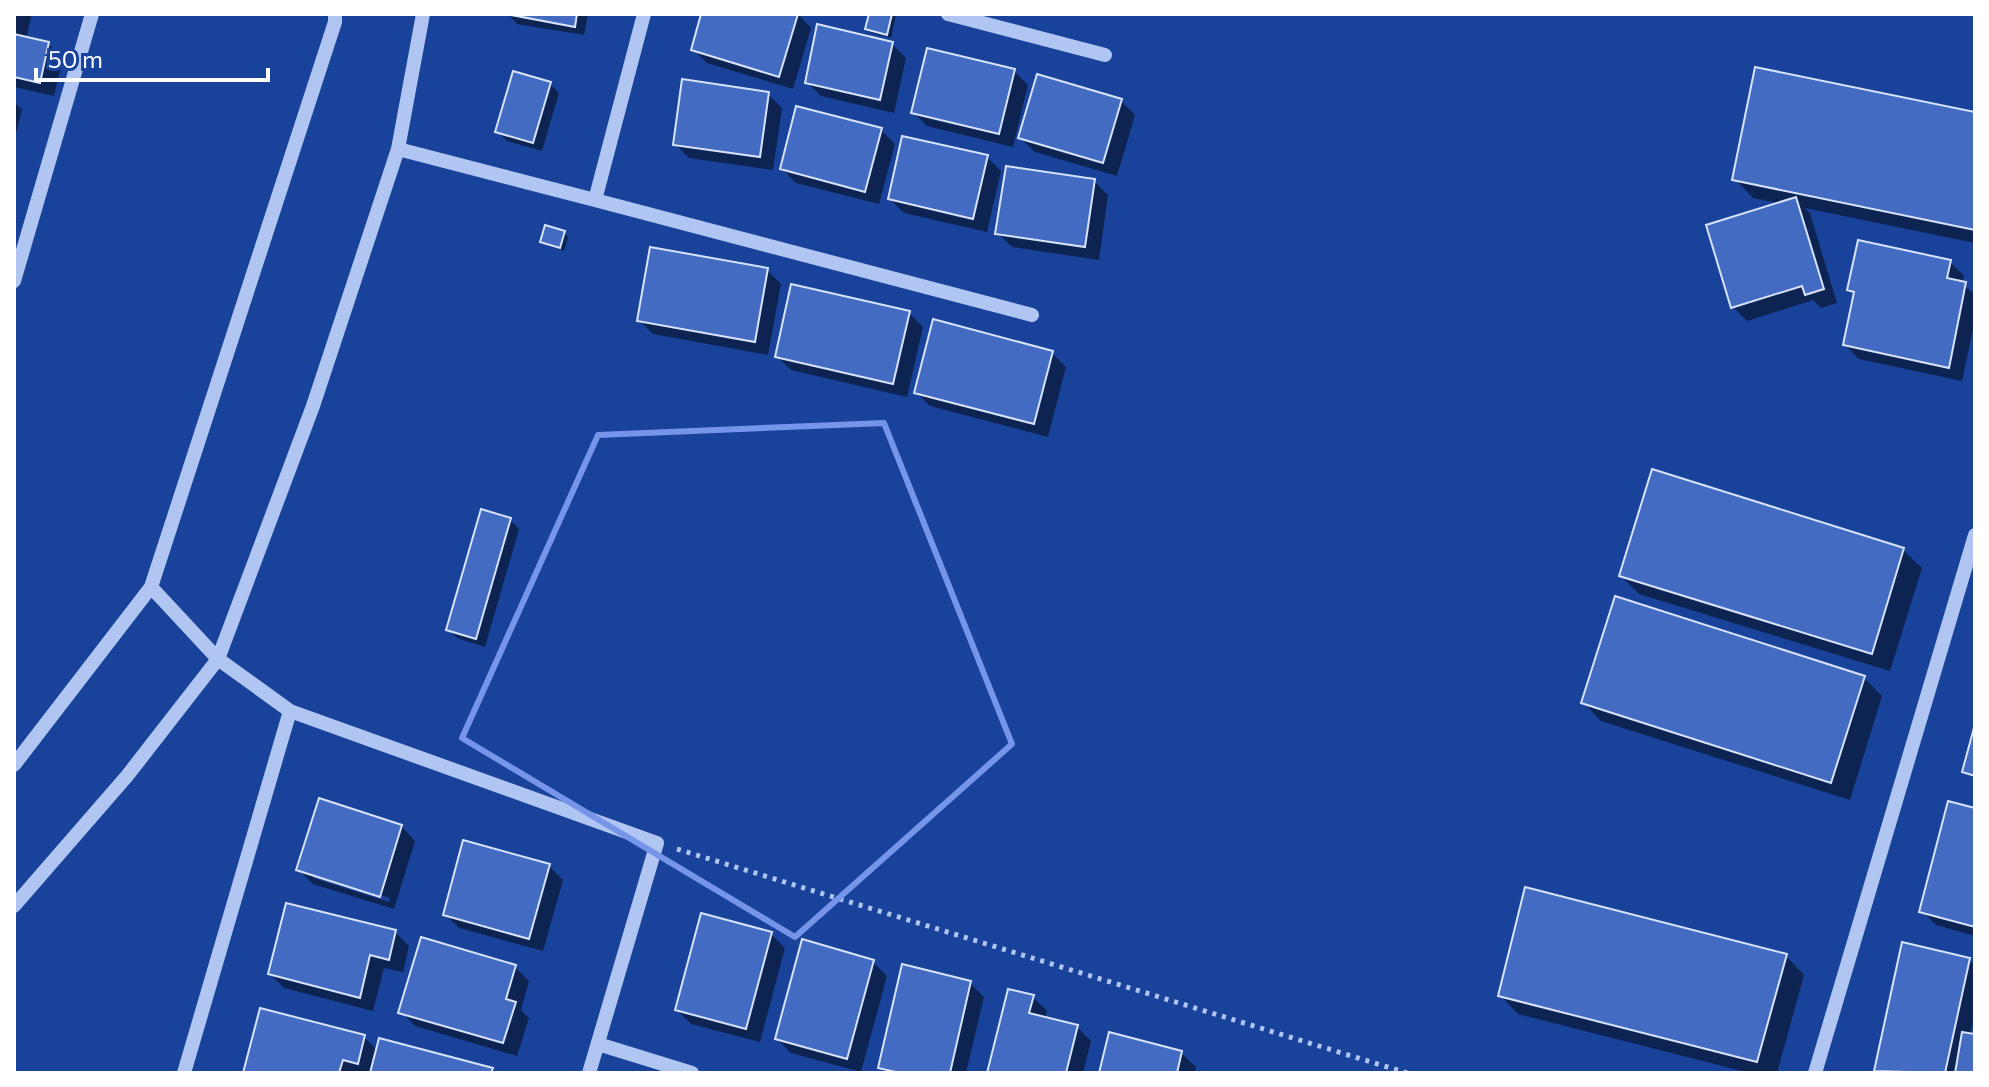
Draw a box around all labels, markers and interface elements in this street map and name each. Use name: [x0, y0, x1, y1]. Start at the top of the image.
scale bar: [36, 32, 268, 82]
text: 50 m: [48, 44, 103, 73]

